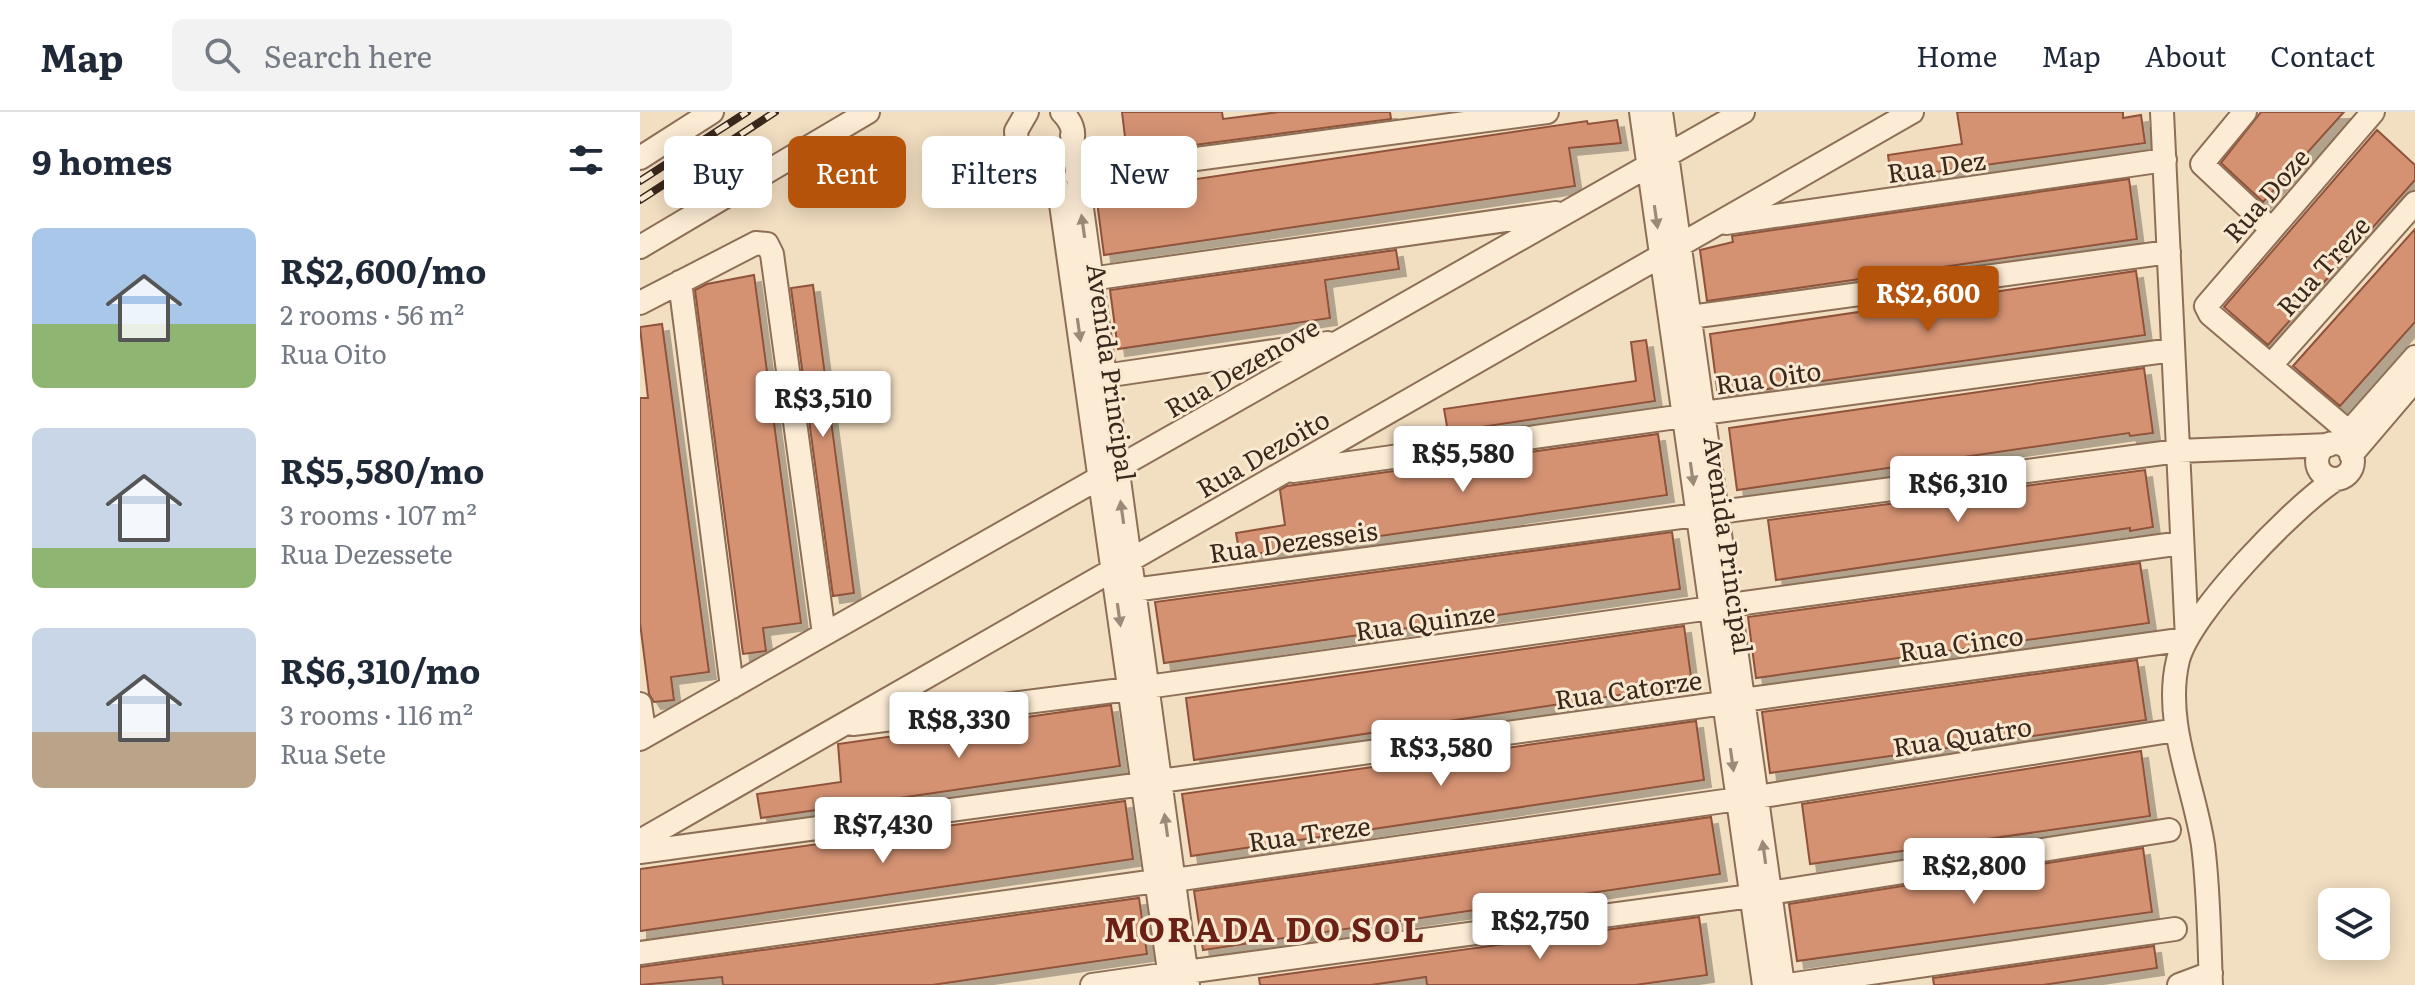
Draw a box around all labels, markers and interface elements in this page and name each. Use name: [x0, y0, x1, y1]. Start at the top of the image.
search box: [172, 19, 732, 91]
text: Map: [40, 27, 124, 84]
icon: search: [200, 33, 244, 77]
text: Search here: [264, 33, 432, 77]
text: Home: [1916, 34, 1997, 76]
text: Map: [2041, 34, 2101, 76]
text: About: [2145, 34, 2226, 76]
text: Contact: [2270, 34, 2375, 76]
text: 9 homes: [32, 135, 172, 185]
chip: Buy: [664, 136, 772, 208]
chip: Rent: [788, 136, 906, 208]
chip: Filters: [922, 136, 1065, 208]
chip: New: [1081, 136, 1197, 208]
icon: filters: [564, 138, 608, 182]
street label: Rua Doze: [2213, 138, 2317, 250]
street label: Rua Dez: [1884, 139, 1988, 191]
one-way arrow: [1650, 205, 1663, 230]
street label: Rua Treze: [2266, 206, 2378, 324]
one-way arrow: [1076, 213, 1089, 238]
text: R$2,600/mo: [280, 244, 487, 294]
icon: home: [96, 260, 192, 356]
street label: Avenida Principal: [1078, 260, 1148, 484]
pin: R$2,600: [1854, 266, 2002, 334]
text: R$2,600: [1876, 272, 1980, 311]
text: 2 rooms · 56 m²: [280, 294, 464, 333]
street label: Rua Dezenove: [1156, 306, 1326, 426]
one-way arrow: [1073, 318, 1086, 343]
text: Rua Oito: [280, 333, 387, 372]
street label: Rua Oito: [1712, 349, 1824, 403]
pin: R$3,510: [749, 371, 897, 439]
text: R$3,510: [774, 377, 872, 416]
street label: Rua Dezoito: [1188, 398, 1336, 506]
pin: R$5,580: [1389, 426, 1537, 494]
text: R$5,580: [1412, 432, 1514, 471]
street label: Avenida Principal: [1695, 433, 1765, 657]
text: R$5,580/mo: [280, 444, 485, 494]
pin: R$6,310: [1884, 456, 2032, 524]
icon: home: [96, 460, 192, 556]
one-way arrow: [1686, 462, 1699, 487]
text: R$6,310: [1908, 462, 2008, 501]
text: 3 rooms · 107 m²: [280, 494, 477, 533]
one-way arrow: [1115, 499, 1128, 524]
street label: Rua Dezesseis: [1206, 509, 1380, 571]
text: Rua Dezessete: [280, 533, 453, 572]
street label: Rua Quinze: [1352, 591, 1498, 649]
one-way arrow: [1113, 603, 1126, 628]
street label: Rua Cinco: [1896, 614, 2026, 670]
text: R$6,310/mo: [280, 644, 480, 694]
street label: Rua Catorze: [1552, 658, 1704, 718]
icon: home: [96, 660, 192, 756]
pin: R$8,330: [885, 692, 1033, 760]
text: 3 rooms · 116 m²: [280, 694, 473, 733]
text: R$8,330: [907, 698, 1011, 737]
street label: Rua Quatro: [1890, 705, 2034, 765]
pin: R$3,580: [1367, 720, 1515, 788]
text: R$3,580: [1389, 726, 1493, 765]
text: Rua Sete: [280, 733, 386, 772]
one-way arrow: [1726, 748, 1739, 773]
pin: R$7,430: [809, 797, 957, 865]
text: R$7,430: [833, 803, 933, 842]
street label: Rua Treze: [1245, 804, 1373, 860]
one-way arrow: [1159, 812, 1172, 837]
pin: R$2,800: [1900, 838, 2048, 906]
one-way arrow: [1757, 839, 1770, 864]
text: R$2,800: [1922, 844, 2026, 883]
map controls: [2318, 888, 2390, 960]
button: layers: [2318, 888, 2390, 960]
pin: R$2,750: [1466, 893, 1614, 961]
text: R$2,750: [1490, 899, 1590, 938]
district label: MORADA DO SOL: [1104, 902, 1426, 952]

